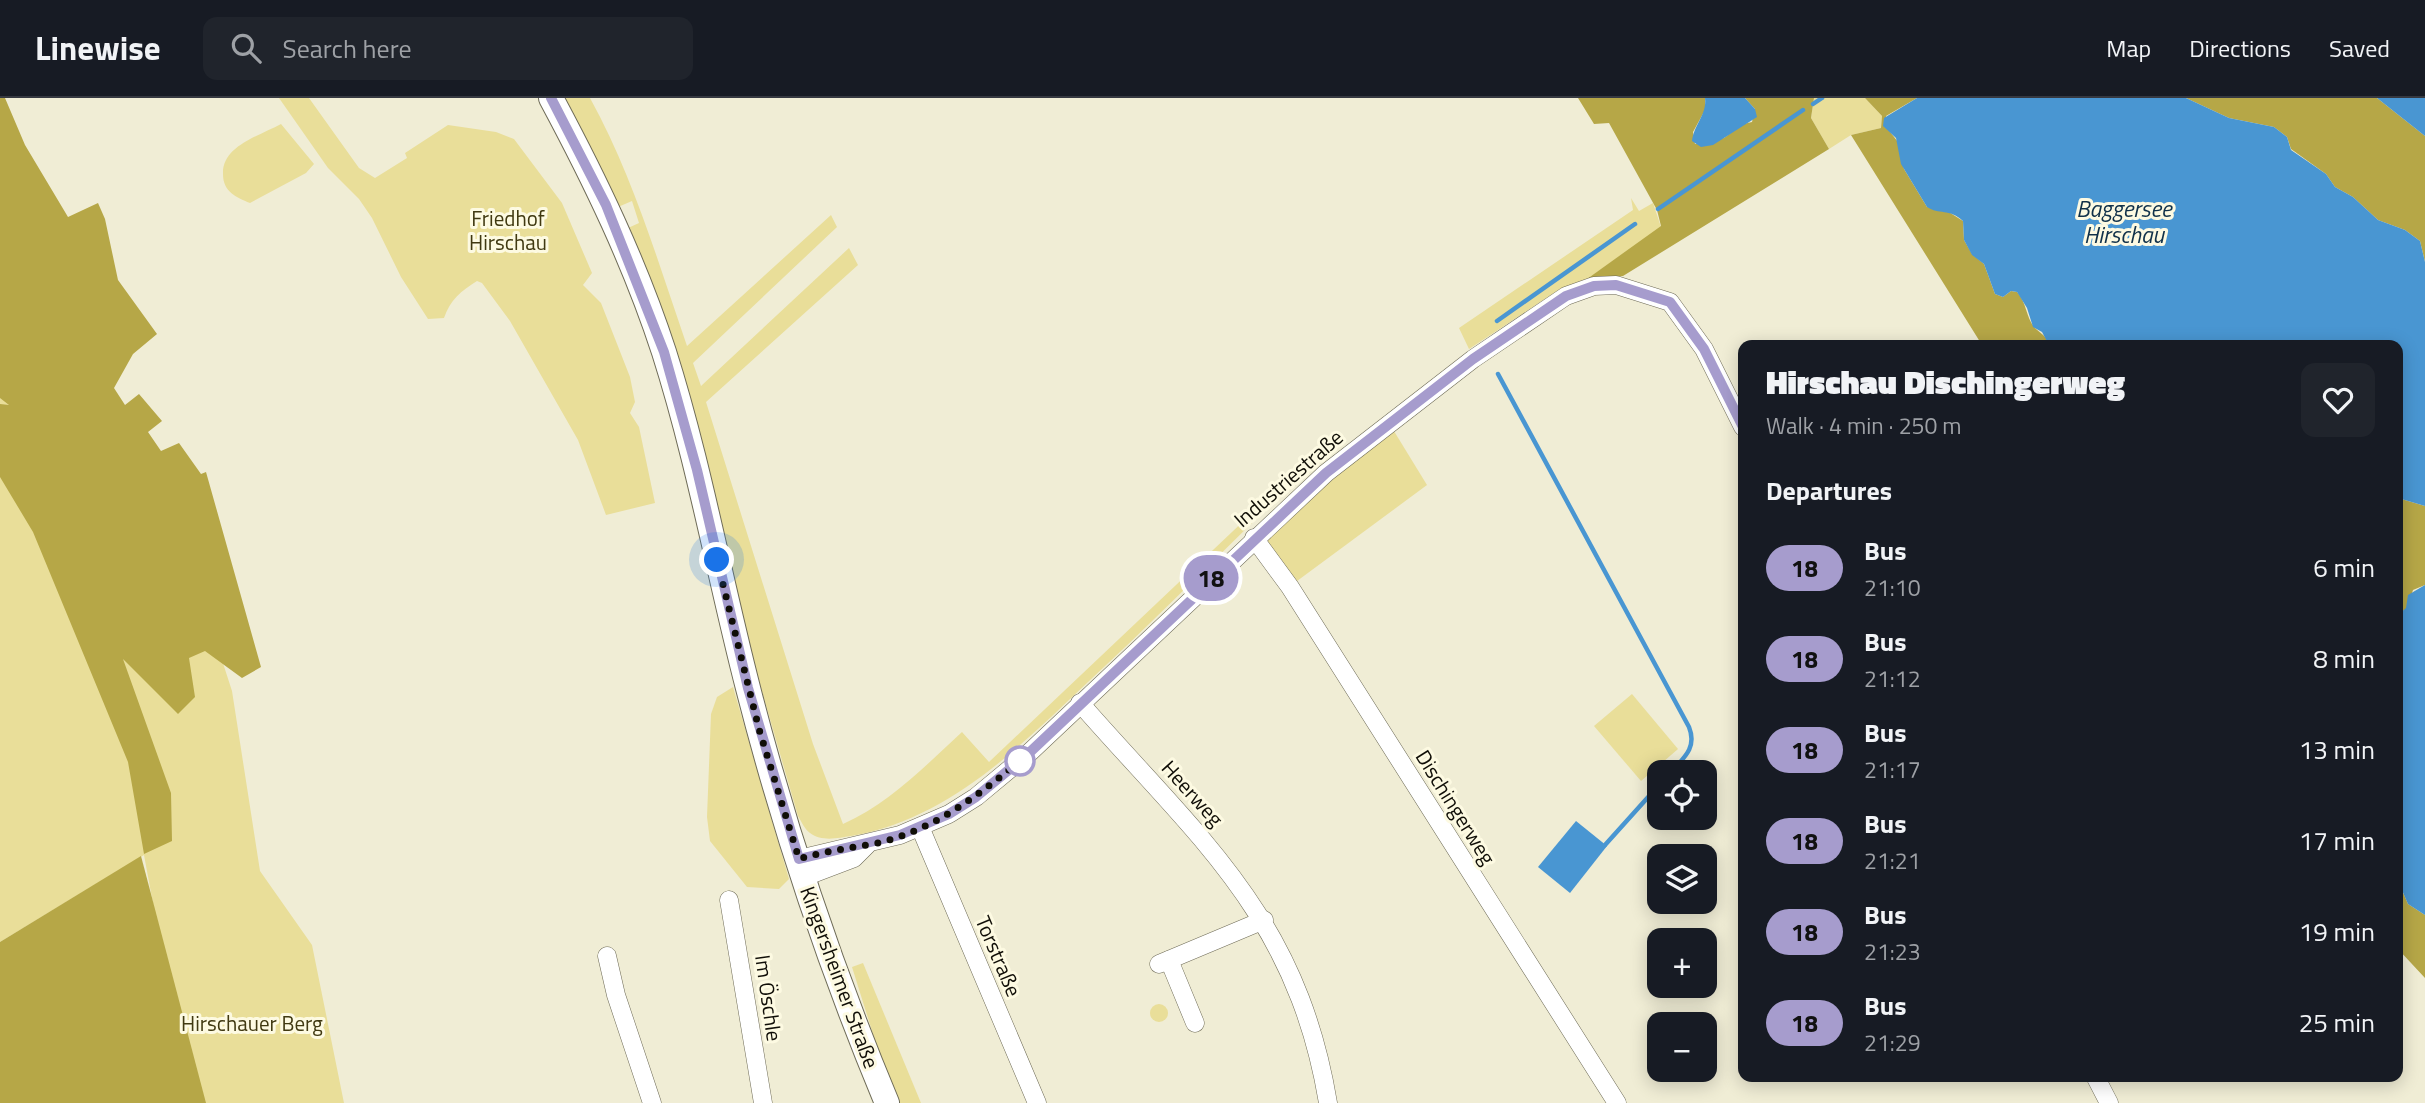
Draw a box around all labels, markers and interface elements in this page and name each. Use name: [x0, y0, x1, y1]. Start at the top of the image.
search box: [203, 17, 693, 80]
text: Linewise: [35, 23, 161, 73]
icon: search: [227, 29, 265, 67]
text: Search here: [283, 29, 412, 68]
text: Map: [2106, 30, 2151, 66]
text: Directions: [2189, 30, 2291, 66]
text: Saved: [2329, 30, 2390, 66]
water label: Baggersee Hirschau: [2076, 191, 2173, 252]
park label: Friedhof Hirschau: [469, 202, 547, 258]
text: Hirschau Dischingerweg: [1766, 357, 2125, 407]
button: heart: [2301, 363, 2375, 437]
text: Walk · 4 min · 250 m: [1766, 408, 1962, 443]
street label: Industriestraße: [1226, 421, 1350, 535]
text: Departures: [1766, 471, 1892, 510]
text: Bus: [1864, 531, 1906, 570]
your location: [699, 542, 734, 577]
text: 6 min: [2313, 548, 2375, 587]
text: 18: [1791, 550, 1818, 586]
line badge: 18: [1180, 555, 1242, 601]
text: 18: [1198, 560, 1224, 596]
text: 21:10: [1864, 570, 1921, 605]
text: Bus: [1864, 622, 1906, 661]
text: 8 min: [2313, 639, 2375, 678]
text: 18: [1791, 641, 1818, 677]
text: 21:12: [1864, 661, 1921, 696]
text: Bus: [1864, 713, 1906, 752]
text: 13 min: [2299, 730, 2375, 769]
text: 18: [1791, 732, 1818, 768]
street label: Dischingerweg: [1408, 743, 1504, 871]
unlabelled marker: [1005, 746, 1035, 776]
text: 21:17: [1864, 752, 1921, 787]
street label: Heerweg: [1154, 753, 1232, 834]
map controls: [1647, 760, 1717, 1082]
button: locate: [1647, 760, 1717, 830]
text: Bus: [1864, 804, 1906, 843]
text: 17 min: [2299, 821, 2375, 860]
text: 18: [1791, 823, 1818, 859]
text: 21:21: [1864, 843, 1921, 878]
button: layers: [1647, 844, 1717, 914]
street label: Kingersheimer Straße: [792, 881, 888, 1073]
text: Bus: [1864, 895, 1906, 934]
street label: Torstraße: [968, 911, 1030, 1001]
text: 19 min: [2299, 912, 2375, 951]
text: 18: [1791, 914, 1818, 950]
button: +: [1647, 928, 1717, 998]
text: 21:23: [1864, 934, 1921, 969]
street label: Im Öschle: [747, 953, 791, 1043]
text: Bus: [1864, 986, 1906, 1025]
text: 25 min: [2299, 1003, 2375, 1042]
text: 18: [1791, 1005, 1818, 1041]
park label: Hirschauer Berg: [181, 1007, 323, 1039]
button: −: [1647, 1012, 1717, 1082]
text: 21:29: [1864, 1025, 1921, 1060]

